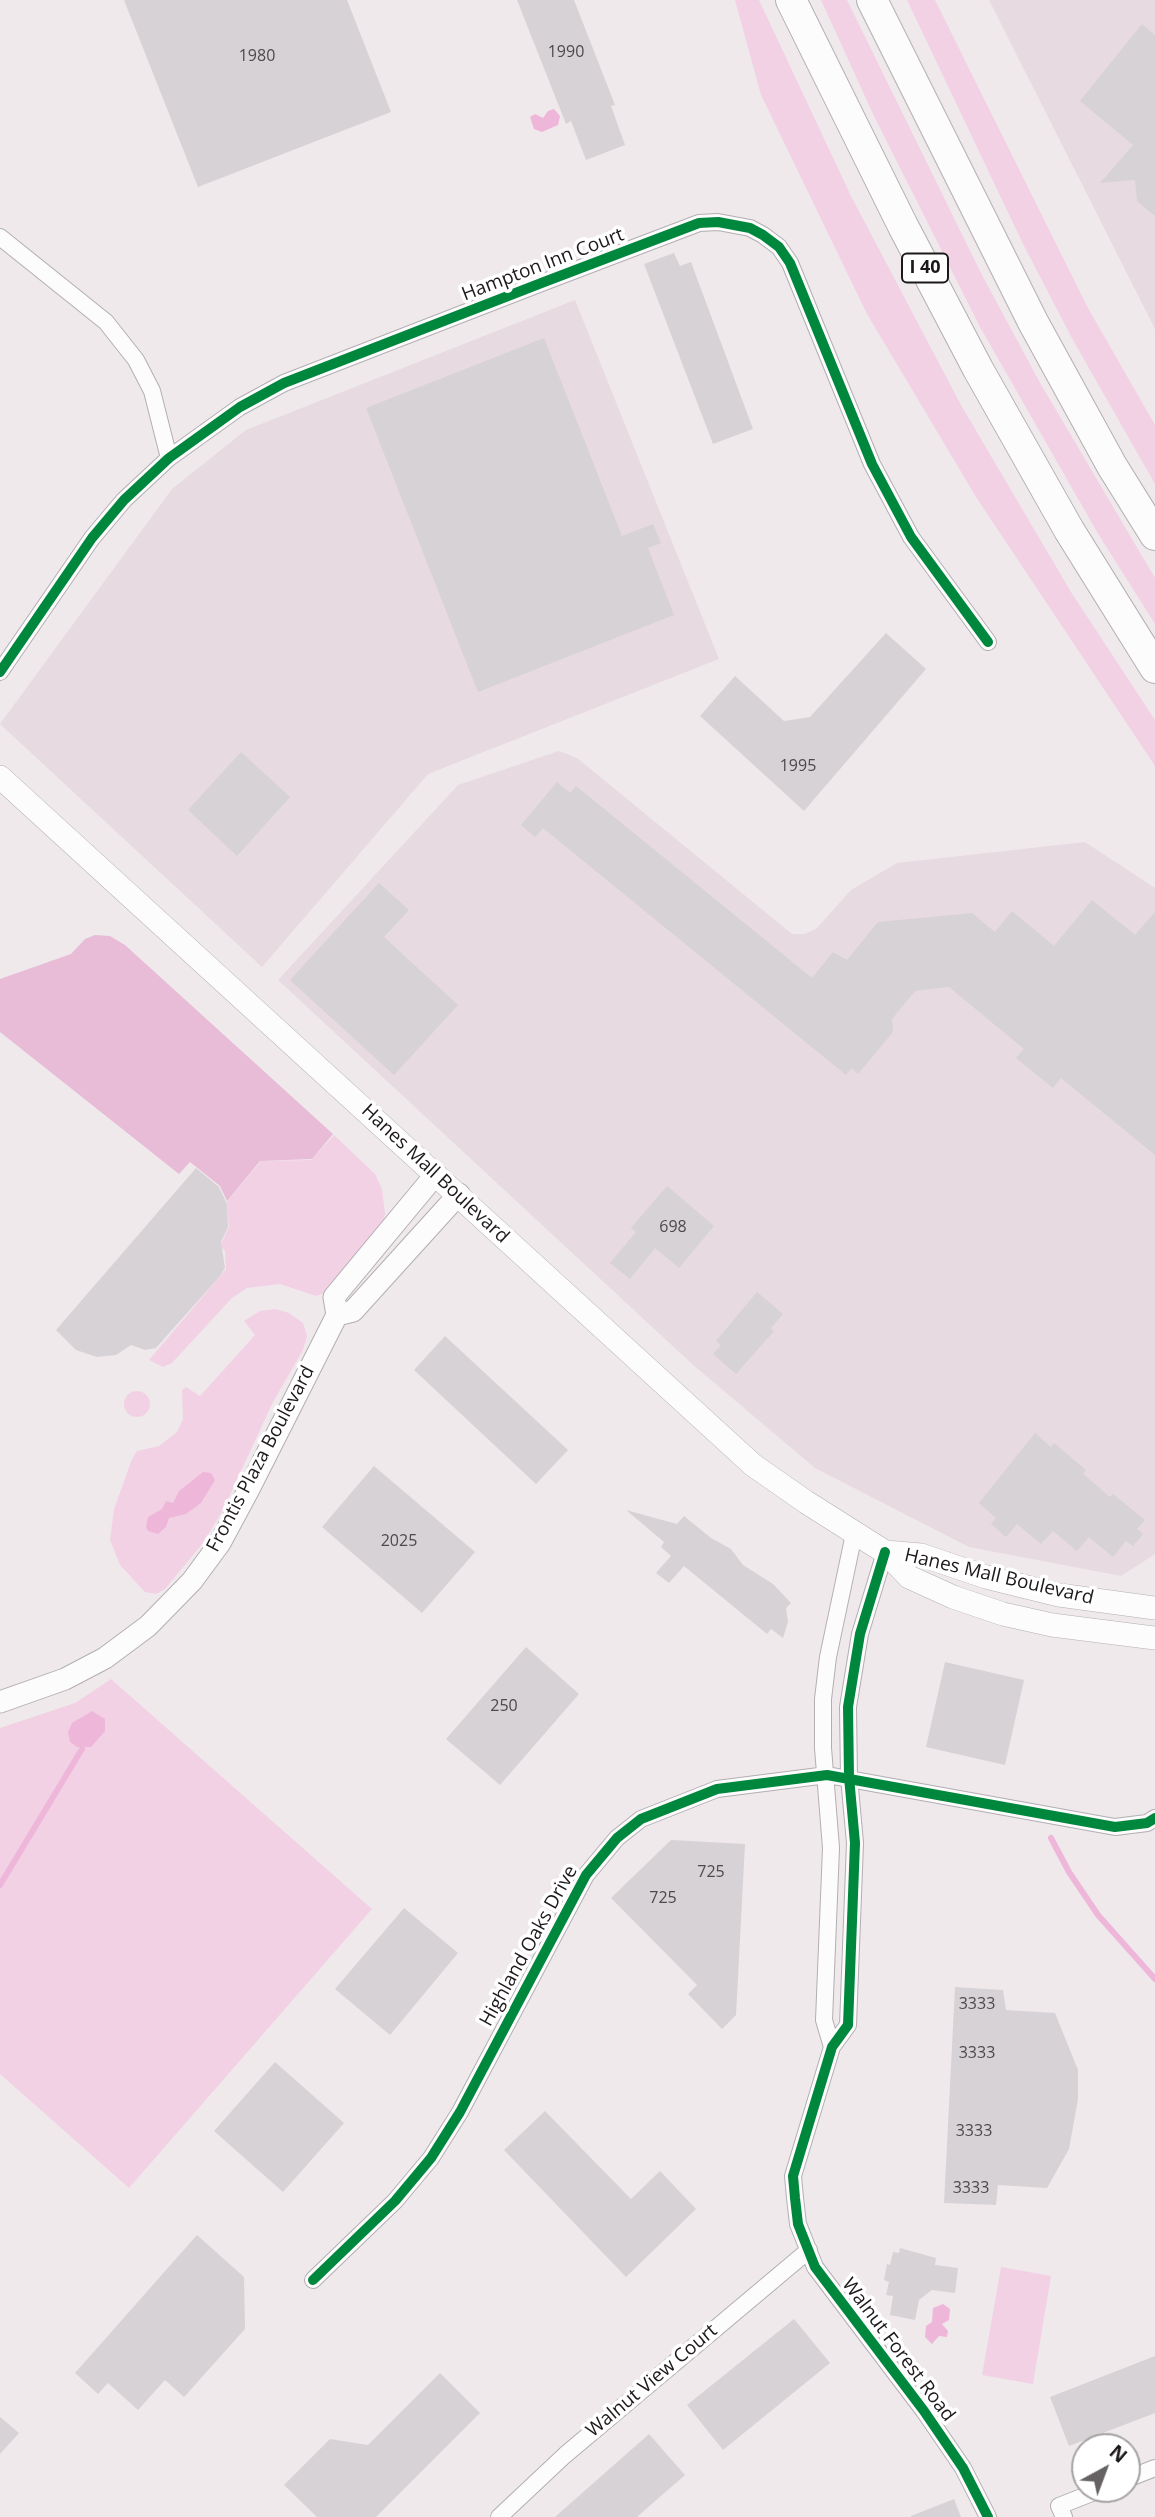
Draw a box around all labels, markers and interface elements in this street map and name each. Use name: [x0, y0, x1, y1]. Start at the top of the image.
house number: 1990: [548, 42, 584, 62]
house number: 1980: [239, 46, 275, 66]
street label: Hampton Inn Court: [459, 224, 627, 306]
road number: I 40: [902, 254, 948, 282]
house number: 1995: [780, 756, 816, 776]
street label: Hanes Mall Boulevard: [357, 1100, 513, 1248]
house number: 698: [659, 1217, 687, 1237]
street label: Frontis Plaza Boulevard: [202, 1362, 320, 1556]
house number: 2025: [381, 1531, 417, 1551]
street label: Hanes Mall Boulevard: [902, 1544, 1096, 1610]
house number: 250: [490, 1696, 518, 1716]
street label: Highland Oaks Drive: [475, 1862, 583, 2030]
house number: 725: [697, 1862, 725, 1882]
house number: 725: [649, 1888, 677, 1908]
house number: 3333: [959, 1994, 995, 2014]
house number: 3333: [959, 2043, 995, 2063]
house number: 3333: [956, 2121, 992, 2141]
house number: 3333: [953, 2178, 989, 2198]
street label: Walnut Forest Road: [837, 2274, 959, 2426]
street label: Walnut View Court: [582, 2320, 722, 2442]
north arrow: [1071, 2433, 1141, 2503]
text: N: [1104, 2439, 1133, 2469]

